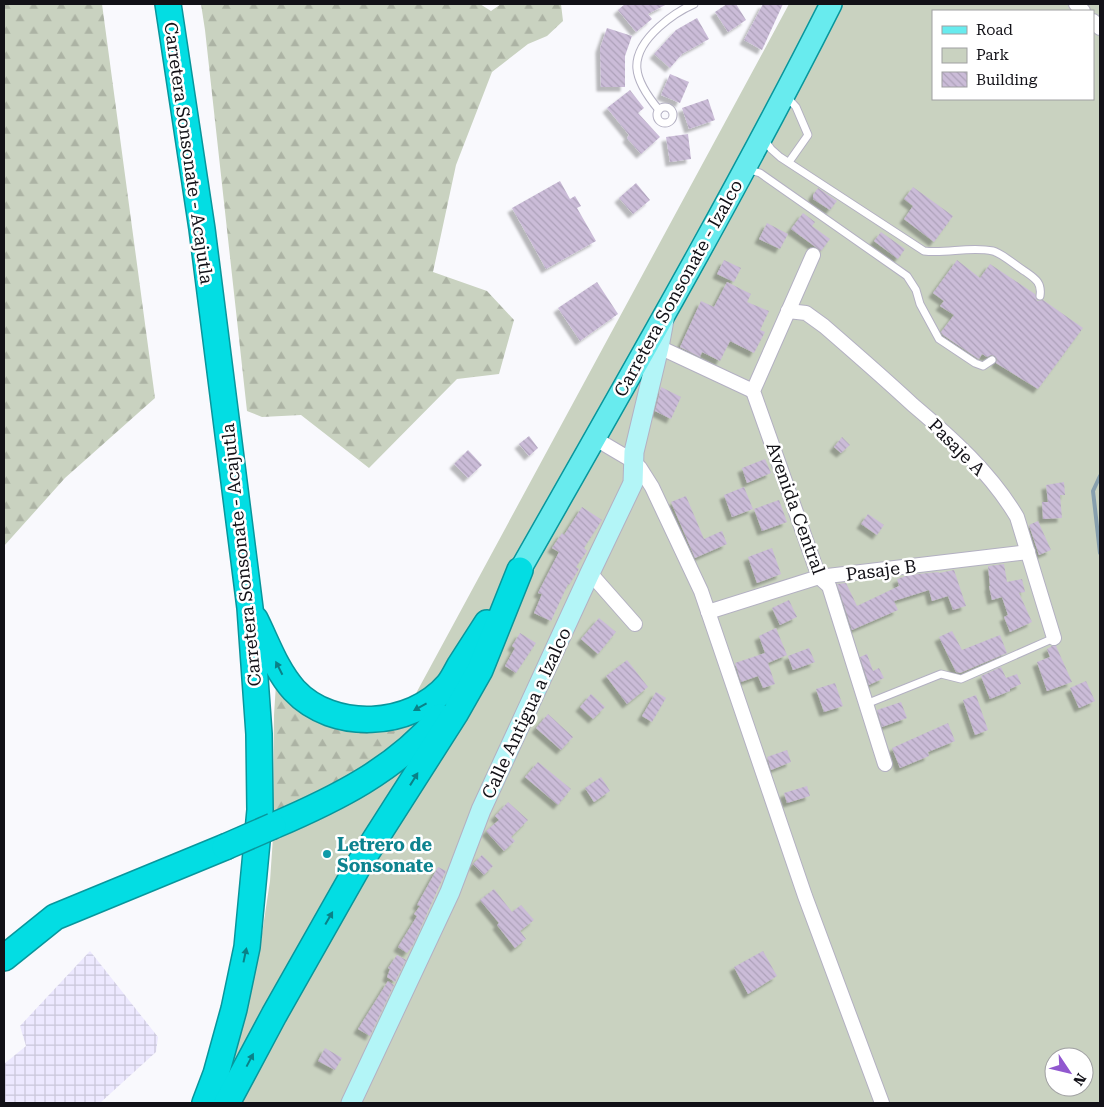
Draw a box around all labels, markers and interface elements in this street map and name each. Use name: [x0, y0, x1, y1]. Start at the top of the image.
legend: [932, 10, 1094, 100]
street label: Carretera Sonsonate - Acajutla: [160, 21, 218, 286]
text: Road: [976, 21, 1013, 39]
text: Park: [976, 46, 1010, 64]
text: Building: [976, 71, 1038, 89]
street label: Carretera Sonsonate - Izalco: [609, 176, 747, 400]
street label: Pasaje A: [924, 414, 990, 480]
street label: Carretera Sonsonate - Acajutla: [217, 422, 265, 688]
street label: Avenida Central: [762, 439, 830, 577]
street label: Pasaje B: [845, 555, 917, 585]
street label: Calle Antigua a Izalco: [477, 624, 575, 802]
one-way arrow: [275, 660, 283, 675]
one-way arrow: [412, 703, 427, 711]
one-way arrow: [409, 773, 418, 786]
place label: Letrero de Sonsonate: [337, 834, 434, 876]
marker: Letrero de Sonsonate: [321, 848, 333, 860]
one-way arrow: [325, 911, 333, 926]
one-way arrow: [241, 947, 249, 962]
north arrow: [1044, 1047, 1094, 1097]
one-way arrow: [246, 1053, 254, 1067]
text: N: [1070, 1070, 1089, 1089]

